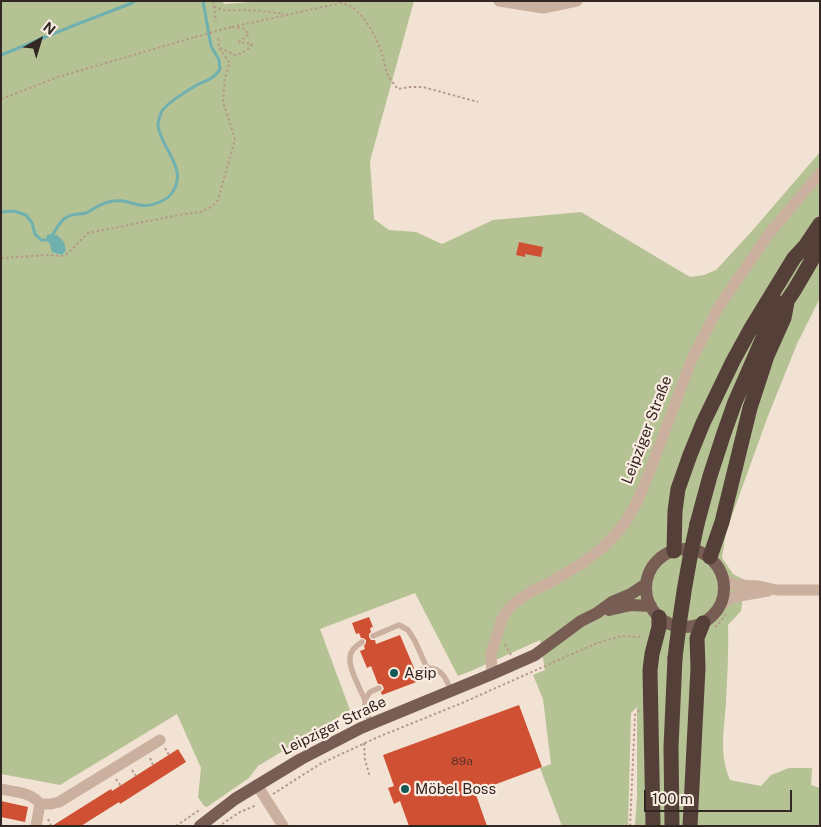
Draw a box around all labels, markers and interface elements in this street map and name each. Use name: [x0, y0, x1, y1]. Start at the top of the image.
north arrow: [15, 15, 65, 65]
text: N: [40, 19, 59, 38]
street label: Leipziger Straße: [618, 373, 676, 487]
place label: Agip: [404, 664, 436, 682]
marker: Agip: [388, 667, 400, 679]
street label: Leipziger Straße: [279, 693, 389, 759]
house number: 89a: [451, 754, 473, 768]
place label: Möbel Boss: [415, 780, 496, 798]
scale bar: [646, 780, 794, 812]
marker: Möbel Boss: [399, 783, 411, 795]
text: 100 m: [652, 790, 693, 807]

